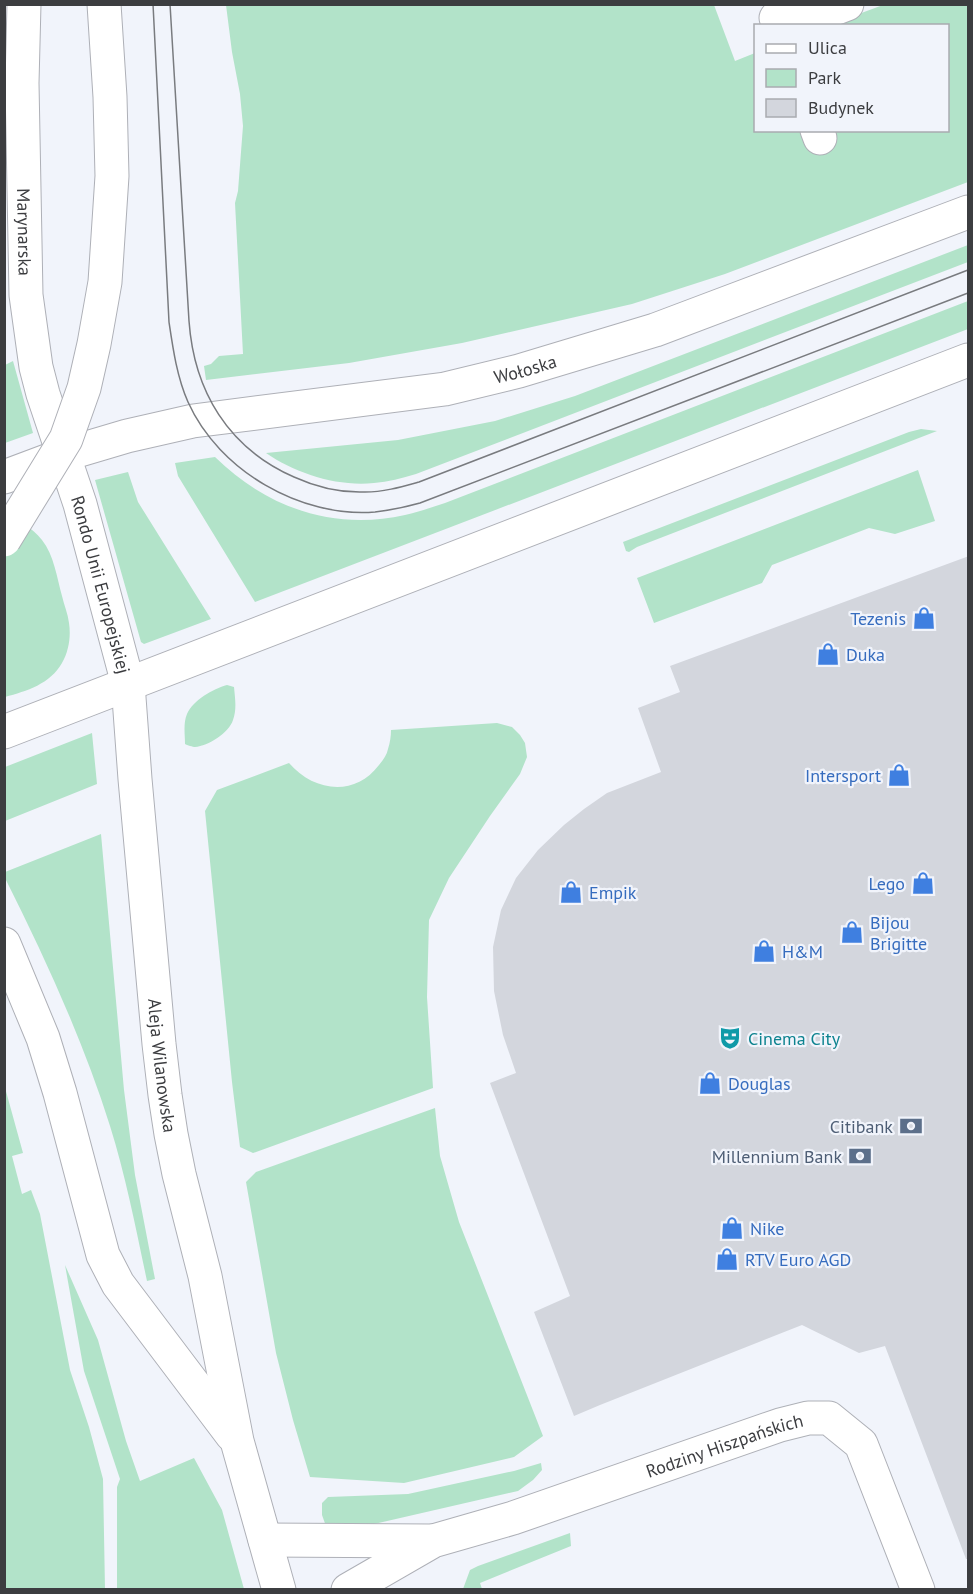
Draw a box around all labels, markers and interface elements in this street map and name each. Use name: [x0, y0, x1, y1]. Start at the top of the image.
legend: [754, 24, 949, 132]
text: Ulica: [808, 36, 847, 59]
text: Park: [808, 66, 841, 89]
text: Budynek: [808, 96, 874, 119]
street label: Marynarska: [12, 188, 37, 276]
street label: Wołoska: [491, 349, 559, 388]
street label: Rondo Unii Europejskiej: [66, 492, 136, 676]
shop icon: Tezenis: [911, 605, 937, 631]
place label: Tezenis: [850, 607, 906, 630]
shop icon: Duka: [815, 641, 841, 667]
place label: Duka: [846, 643, 885, 666]
shop icon: Intersport: [886, 762, 912, 788]
place label: Intersport: [805, 764, 881, 787]
shop icon: Lego: [910, 870, 936, 896]
place label: Lego: [868, 872, 905, 895]
shop icon: Empik: [558, 879, 584, 905]
place label: Empik: [589, 881, 637, 904]
place label: Bijou Brigitte: [870, 911, 927, 955]
shop icon: Bijou Brigitte: [839, 919, 865, 945]
shop icon: H&M: [751, 938, 777, 964]
place label: H&M: [782, 940, 823, 963]
street label: Aleja Wilanowska: [143, 997, 182, 1134]
theatre icon: Cinema City: [717, 1025, 743, 1051]
place label: Cinema City: [748, 1027, 841, 1050]
shop icon: Douglas: [697, 1070, 723, 1096]
place label: Douglas: [728, 1072, 791, 1095]
bank icon: Citibank: [898, 1113, 924, 1139]
place label: Citibank: [830, 1115, 893, 1138]
bank icon: Millennium Bank: [847, 1143, 873, 1169]
place label: Millennium Bank: [712, 1145, 842, 1168]
shop icon: Nike: [719, 1215, 745, 1241]
place label: Nike: [750, 1217, 785, 1240]
shop icon: RTV Euro AGD: [714, 1246, 740, 1272]
place label: RTV Euro AGD: [745, 1248, 851, 1271]
street label: Rodziny Hiszpańskich: [643, 1408, 805, 1482]

